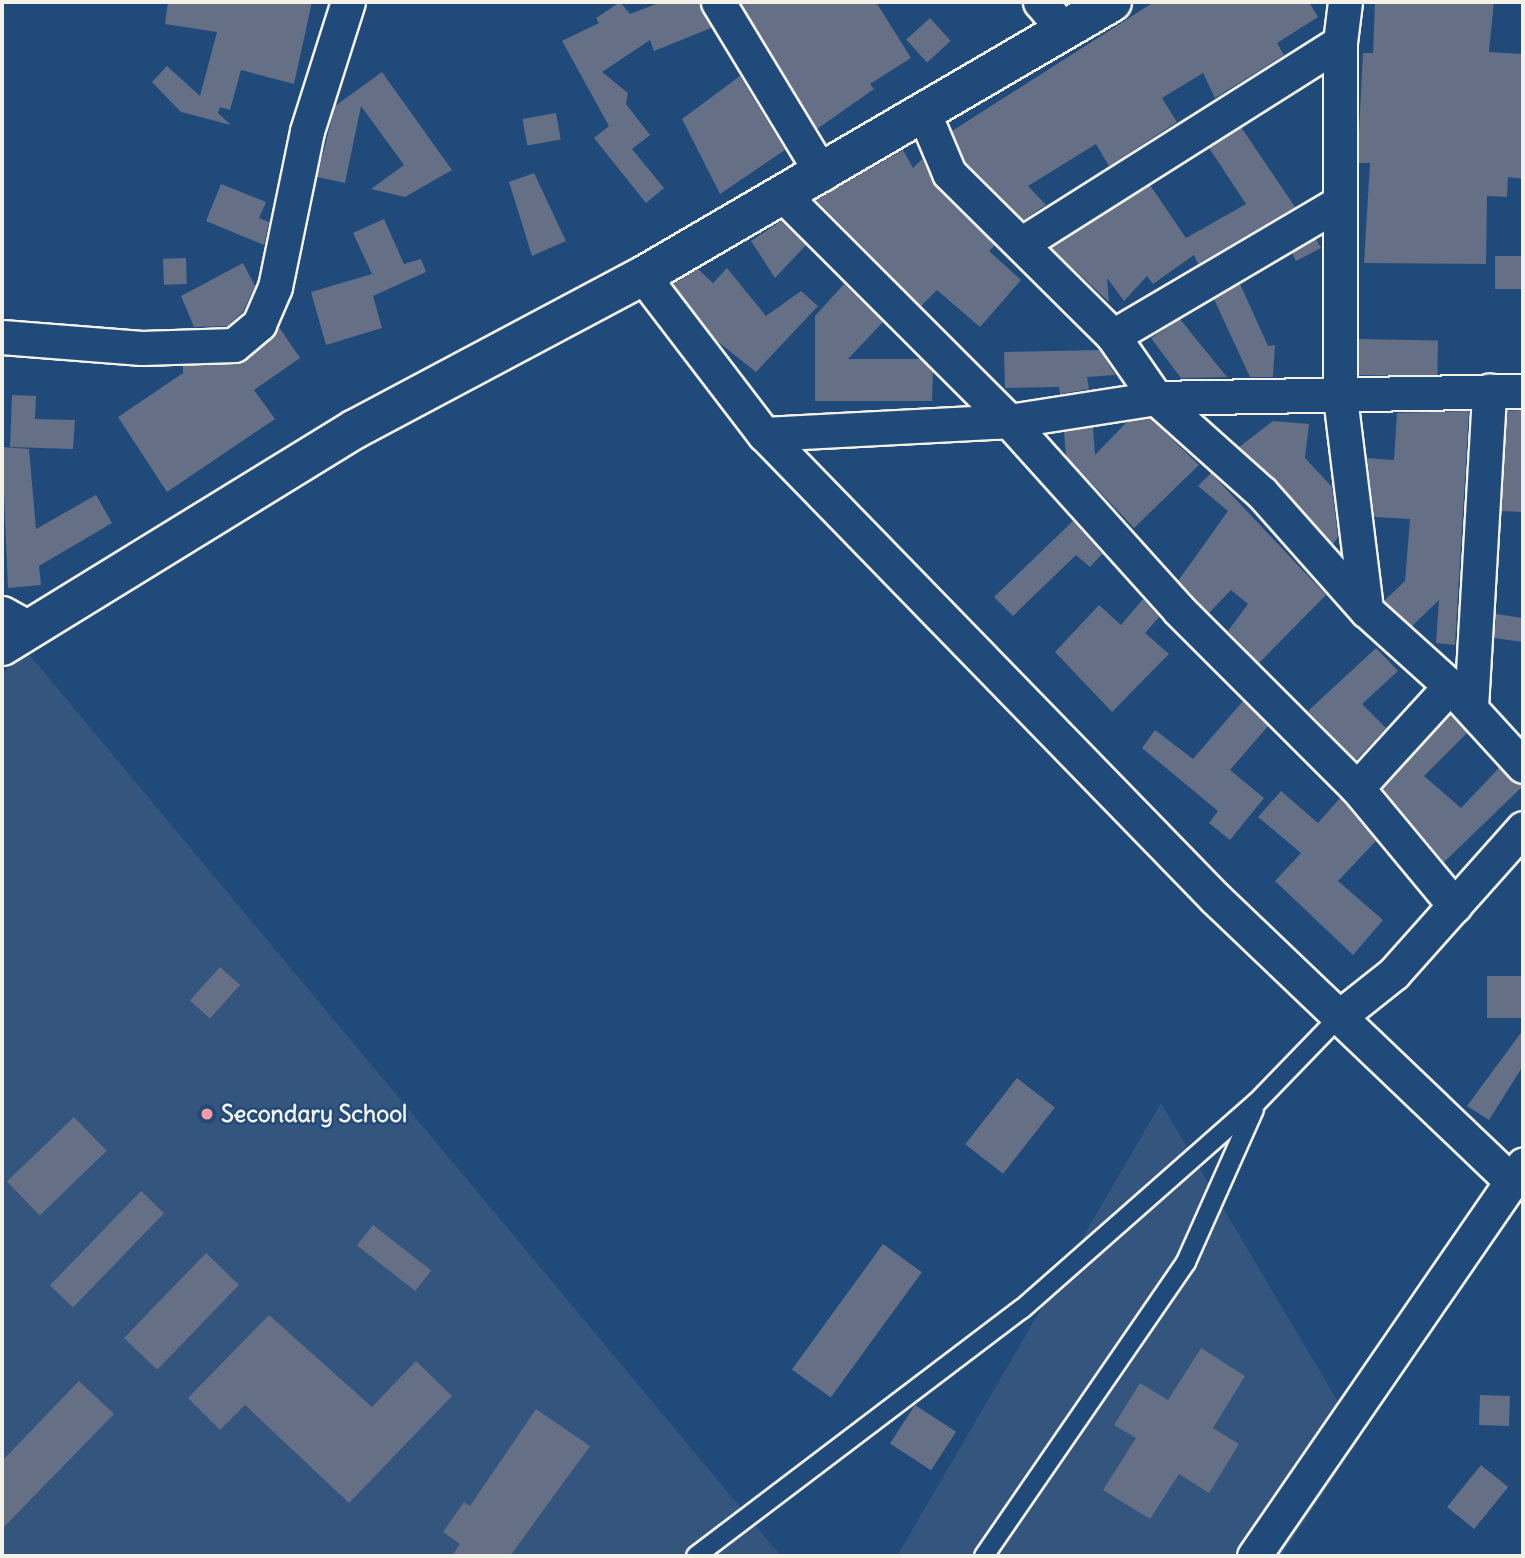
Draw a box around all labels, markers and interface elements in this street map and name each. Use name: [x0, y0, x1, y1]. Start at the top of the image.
place label: Secondary School: [221, 1100, 407, 1128]
marker: Secondary School: [199, 1106, 215, 1122]

